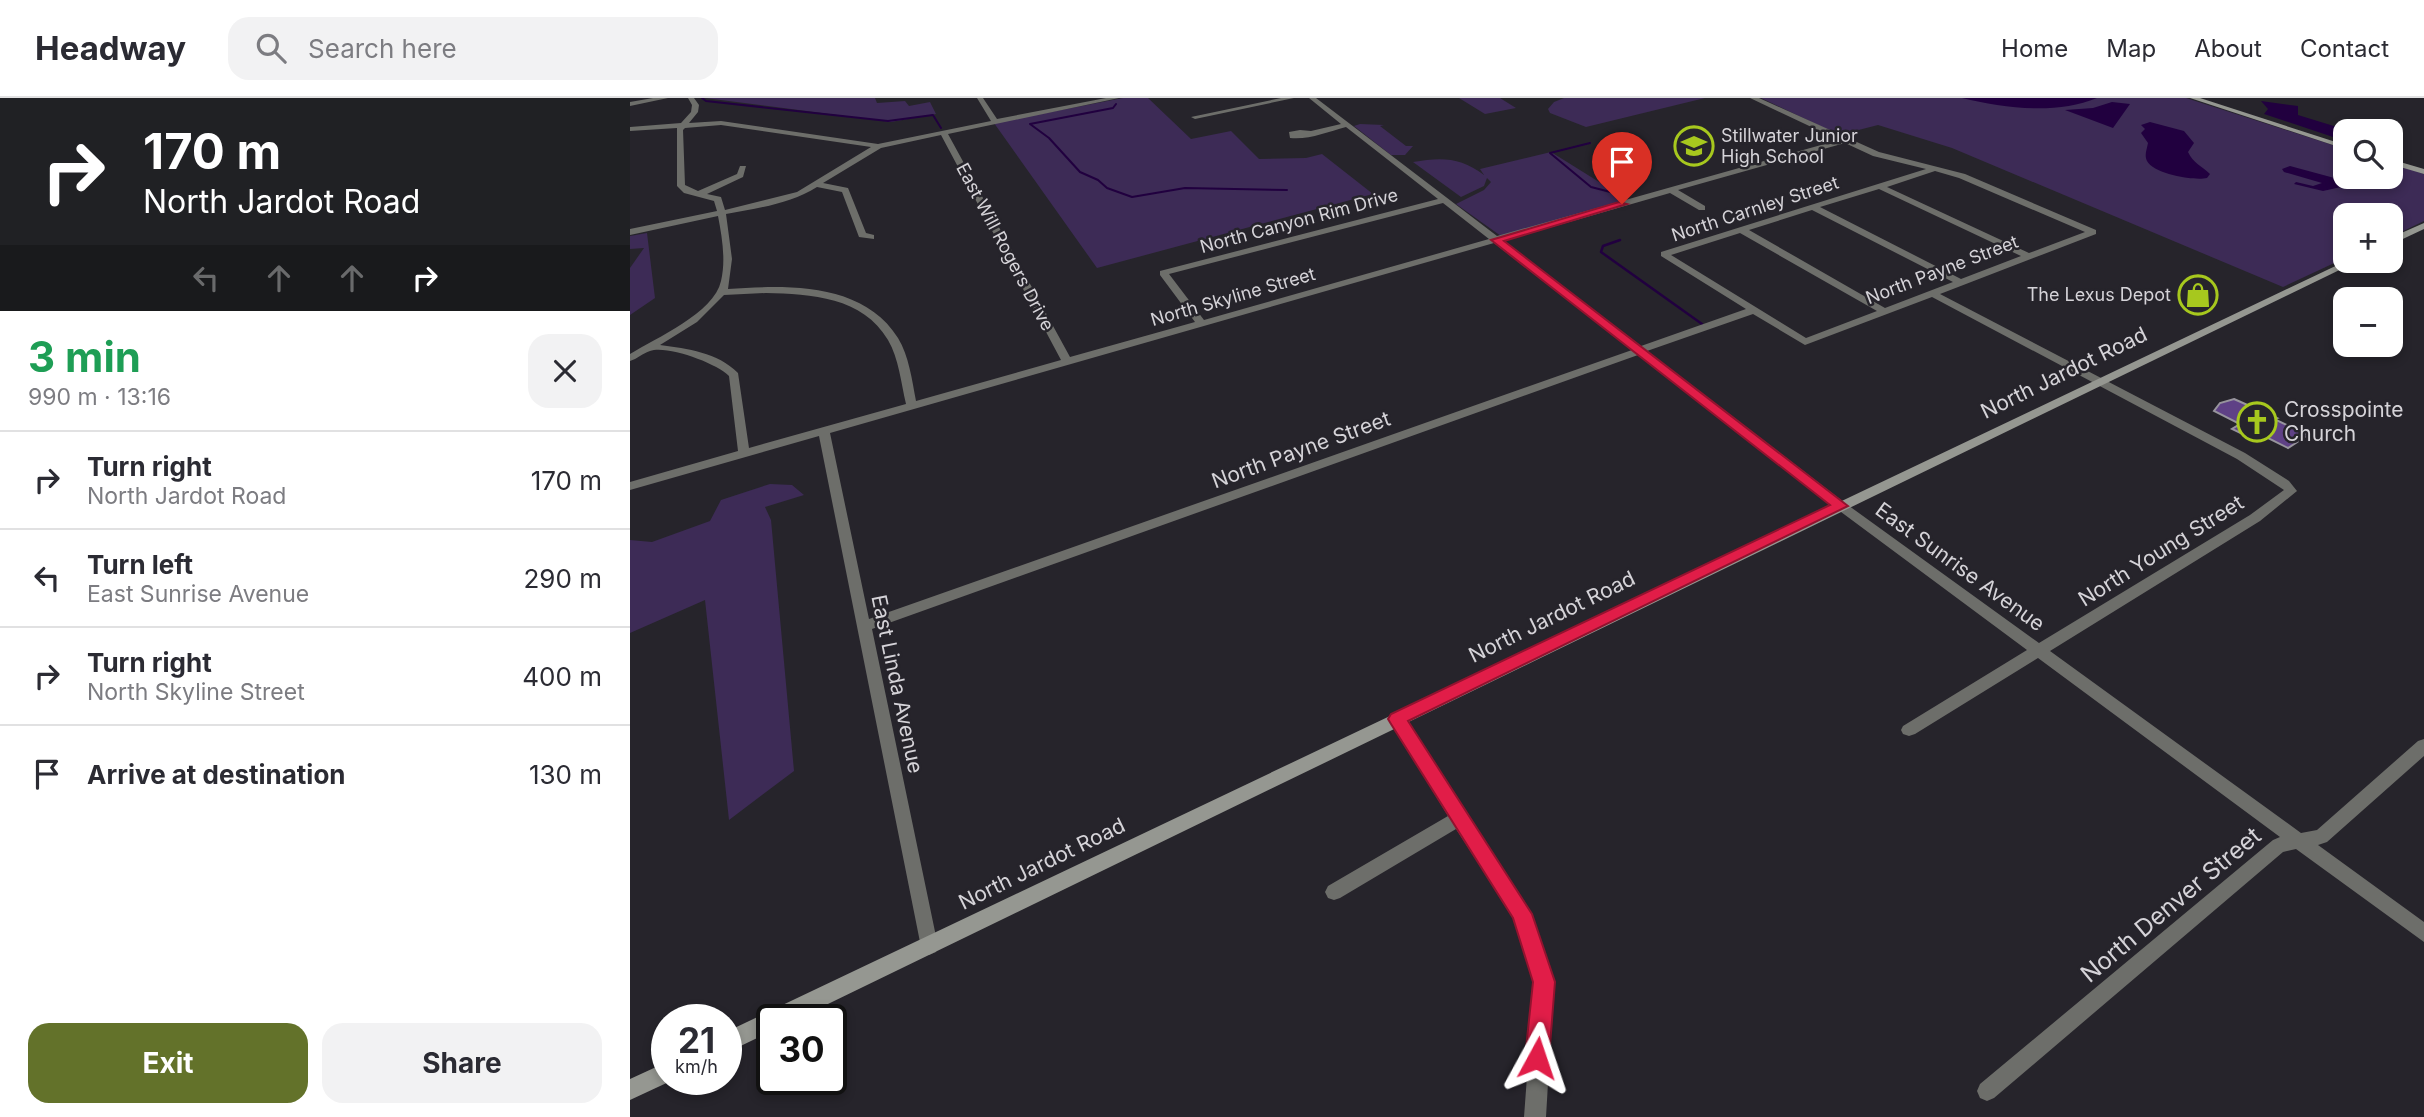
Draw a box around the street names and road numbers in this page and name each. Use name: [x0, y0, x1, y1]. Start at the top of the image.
street label: East Will Rogers Drive: [952, 159, 1059, 334]
street label: North Carnley Street: [1669, 172, 1841, 245]
street label: North Canyon Rim Drive: [1197, 184, 1400, 257]
street label: North Payne Street: [1863, 231, 2021, 308]
street label: North Skyline Street: [1148, 263, 1318, 330]
street label: North Jardot Road: [1976, 321, 2151, 424]
street label: North Payne Street: [1208, 406, 1394, 493]
street label: North Young Street: [2074, 490, 2248, 612]
street label: East Sunrise Avenue: [1871, 497, 2050, 636]
street label: North Jardot Road: [1464, 565, 1639, 668]
street label: East Linda Avenue: [866, 592, 929, 775]
street label: North Jardot Road: [954, 812, 1129, 915]
street label: North Denver Street: [2075, 821, 2267, 988]

